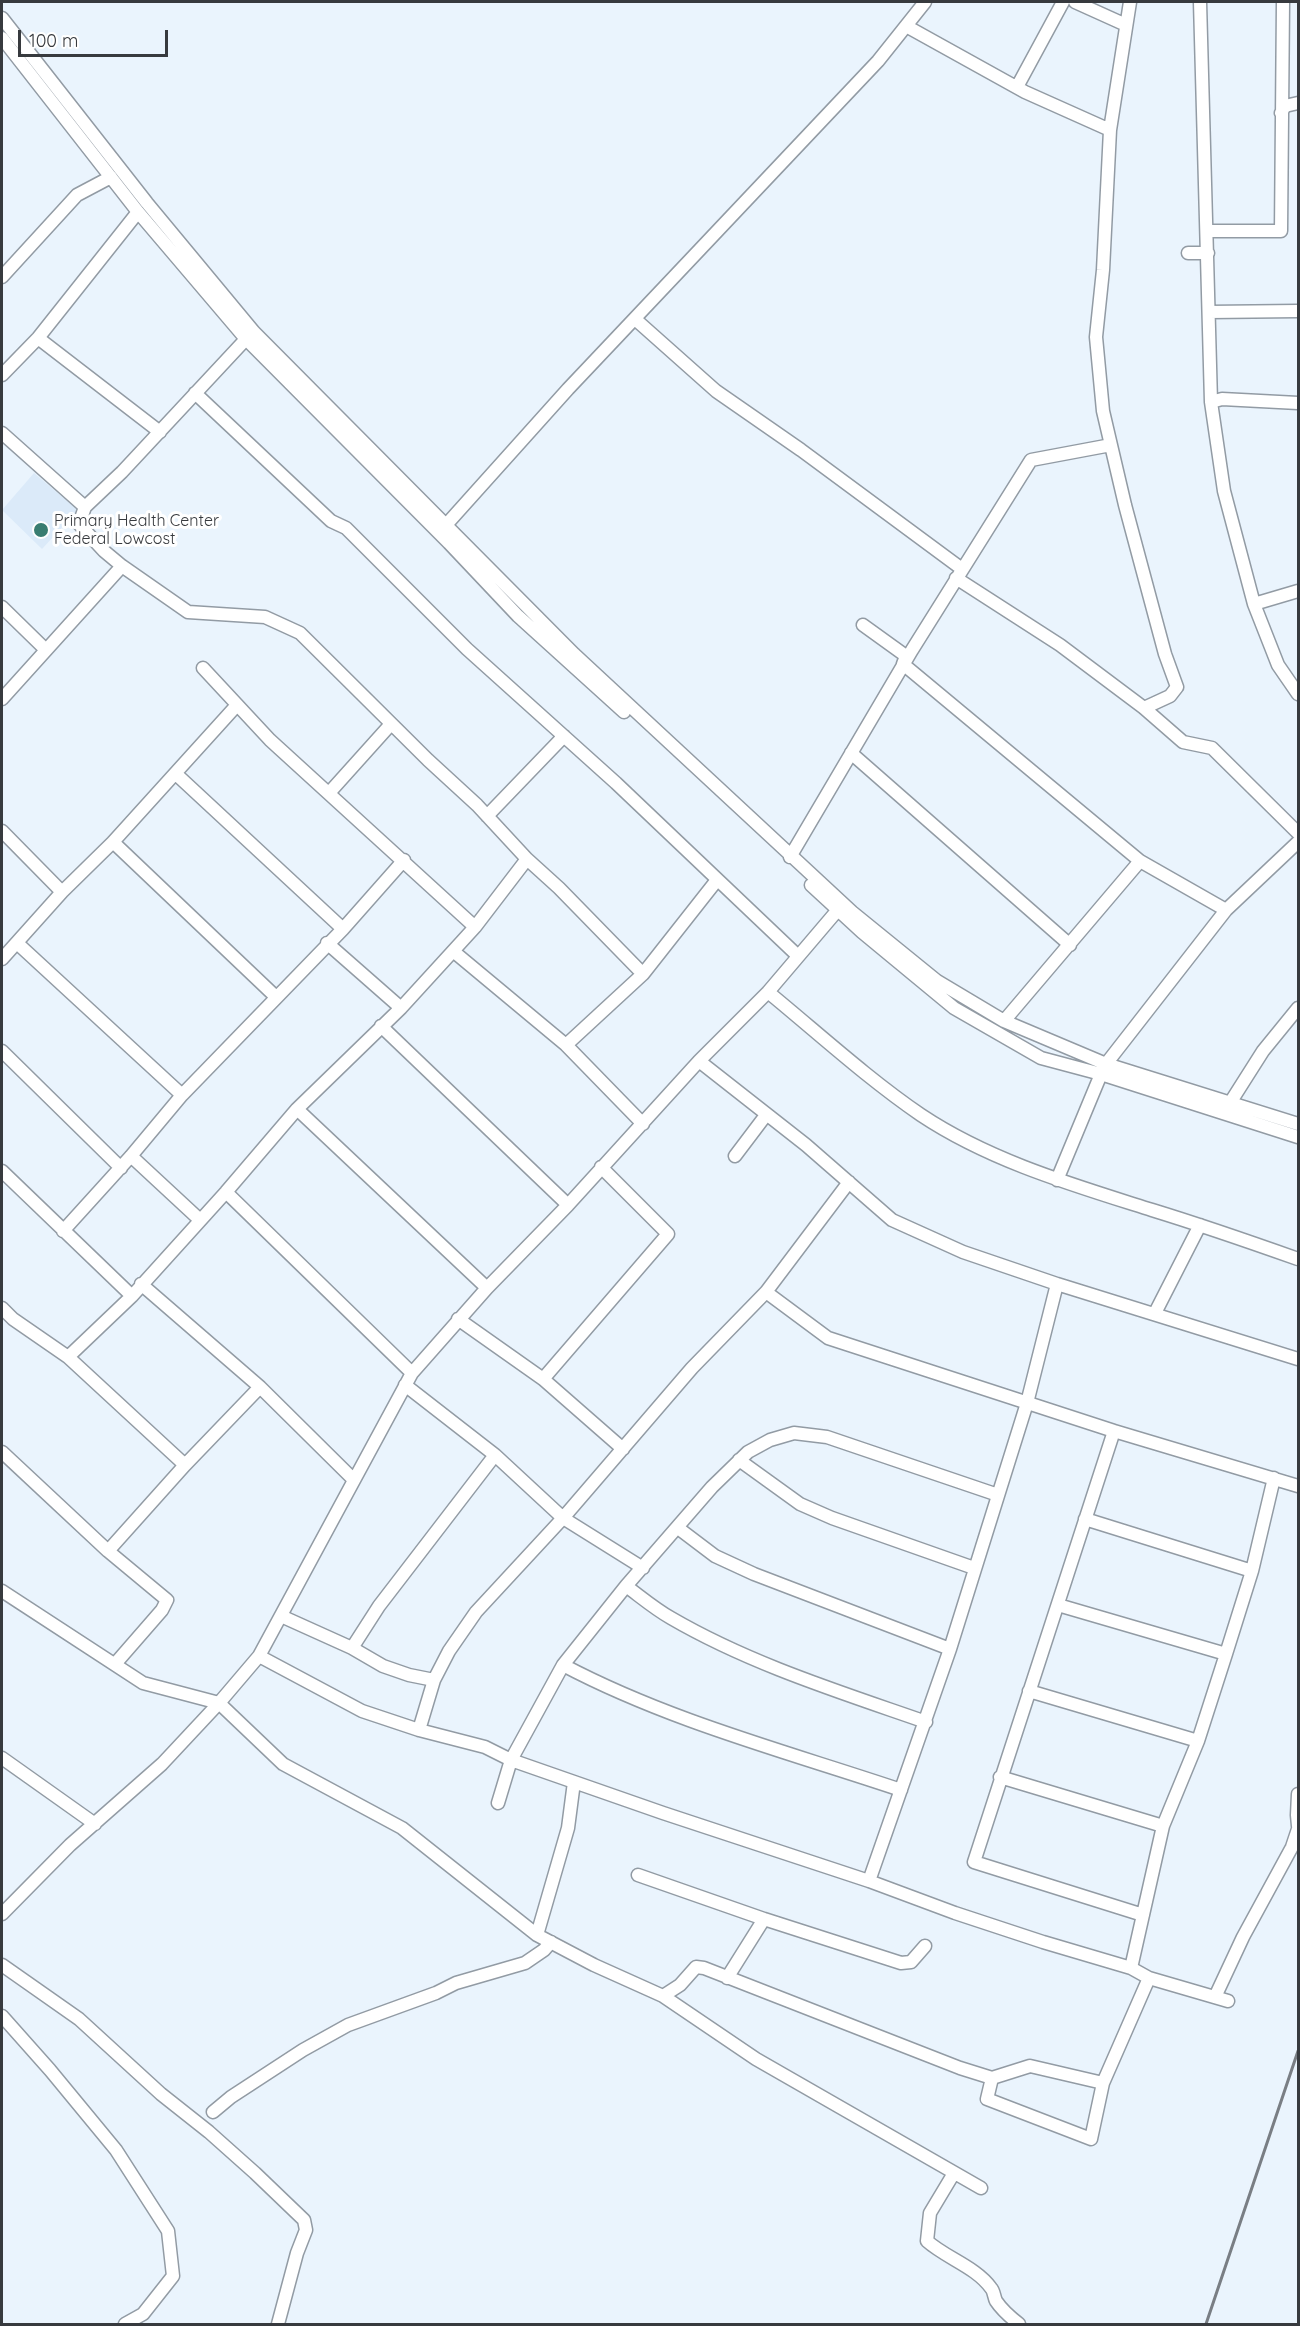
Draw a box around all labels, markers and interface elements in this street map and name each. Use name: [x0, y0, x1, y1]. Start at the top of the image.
scale bar: [21, 18, 171, 56]
text: 100 m: [29, 29, 78, 52]
place label: Primary Health Center Federal Lowcost: [54, 511, 219, 549]
marker: Primary Health Center Federal Lowcost: [32, 521, 50, 539]

